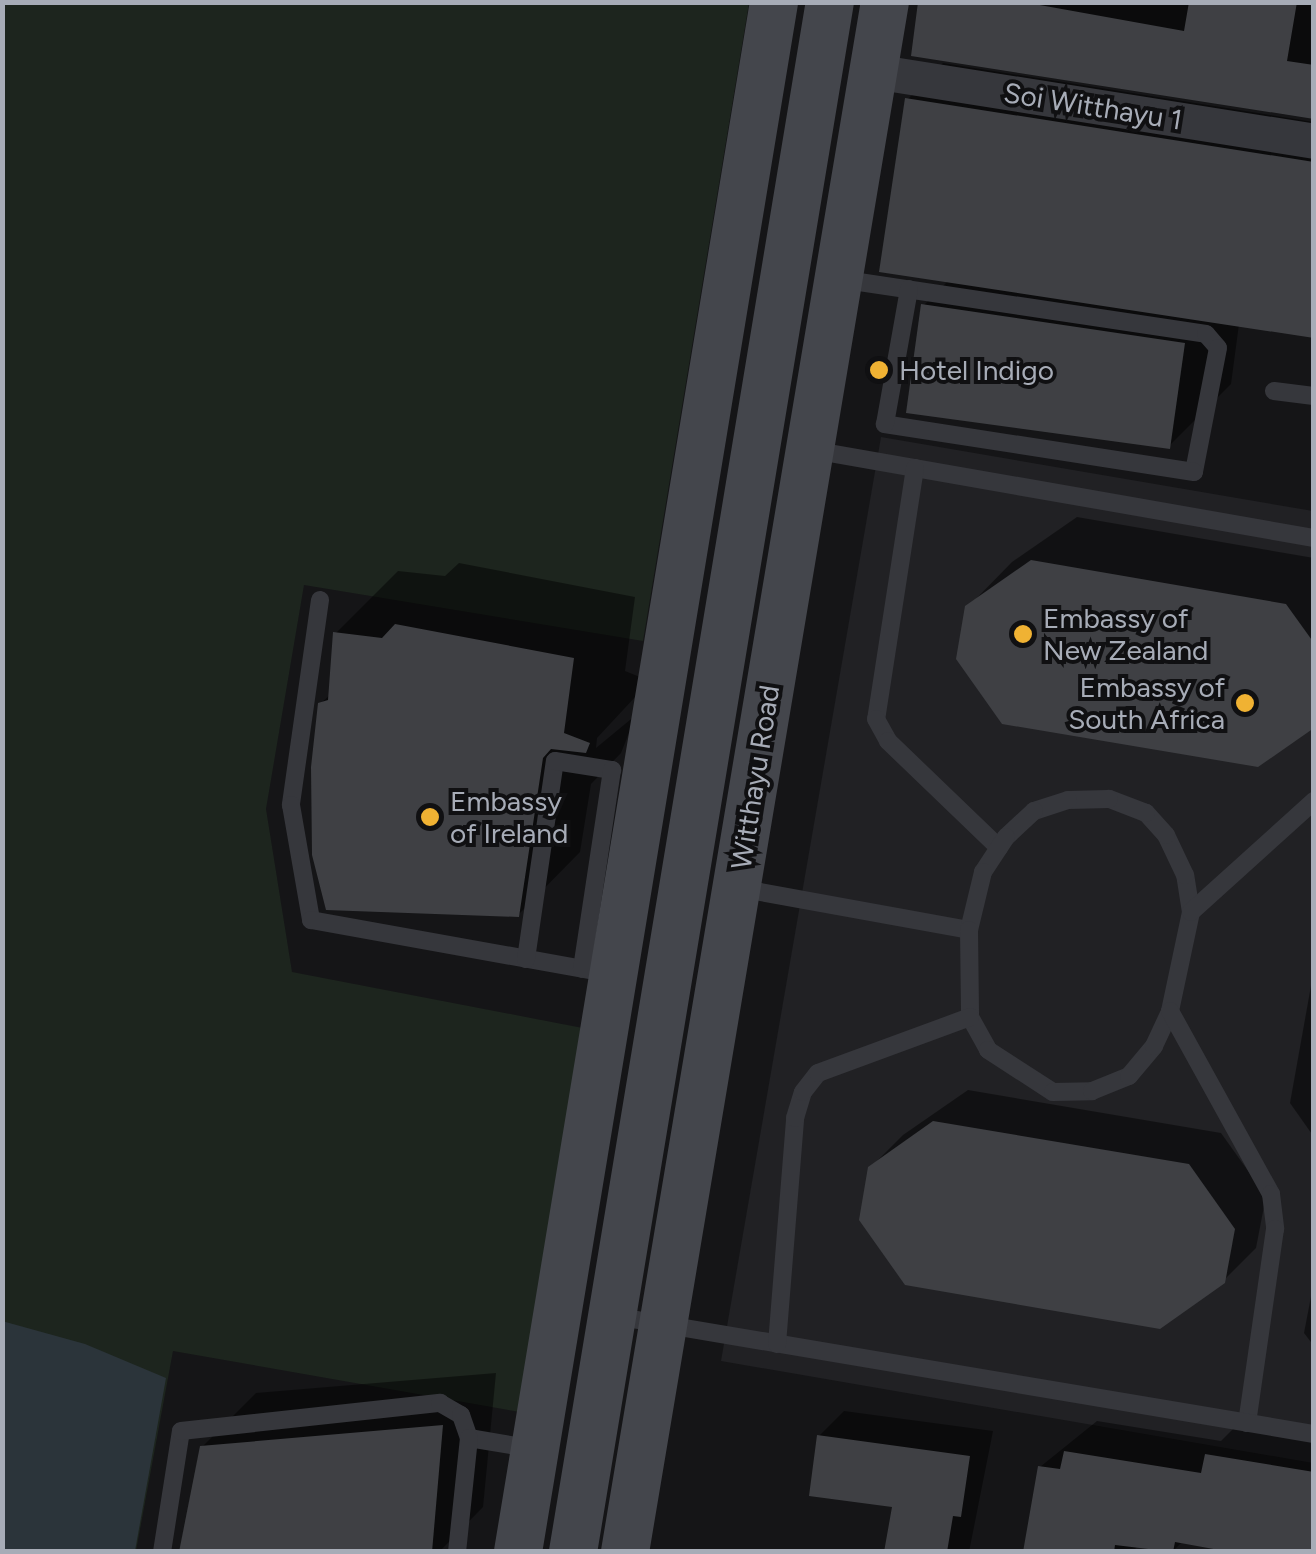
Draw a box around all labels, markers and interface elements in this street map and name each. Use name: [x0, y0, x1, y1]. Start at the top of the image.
street label: Soi Witthayu 1: [1002, 75, 1184, 137]
place label: Hotel Indigo: [899, 353, 1054, 387]
marker: Hotel Indigo: [868, 359, 890, 381]
place label: Embassy of New Zealand: [1043, 601, 1208, 667]
marker: Embassy of New Zealand: [1012, 623, 1034, 645]
place label: Embassy of South Africa: [1068, 670, 1225, 736]
street label: Witthayu Road: [724, 683, 786, 871]
marker: Embassy of South Africa: [1234, 692, 1256, 714]
place label: Embassy of Ireland: [450, 784, 568, 850]
marker: Embassy of Ireland: [419, 806, 441, 828]

